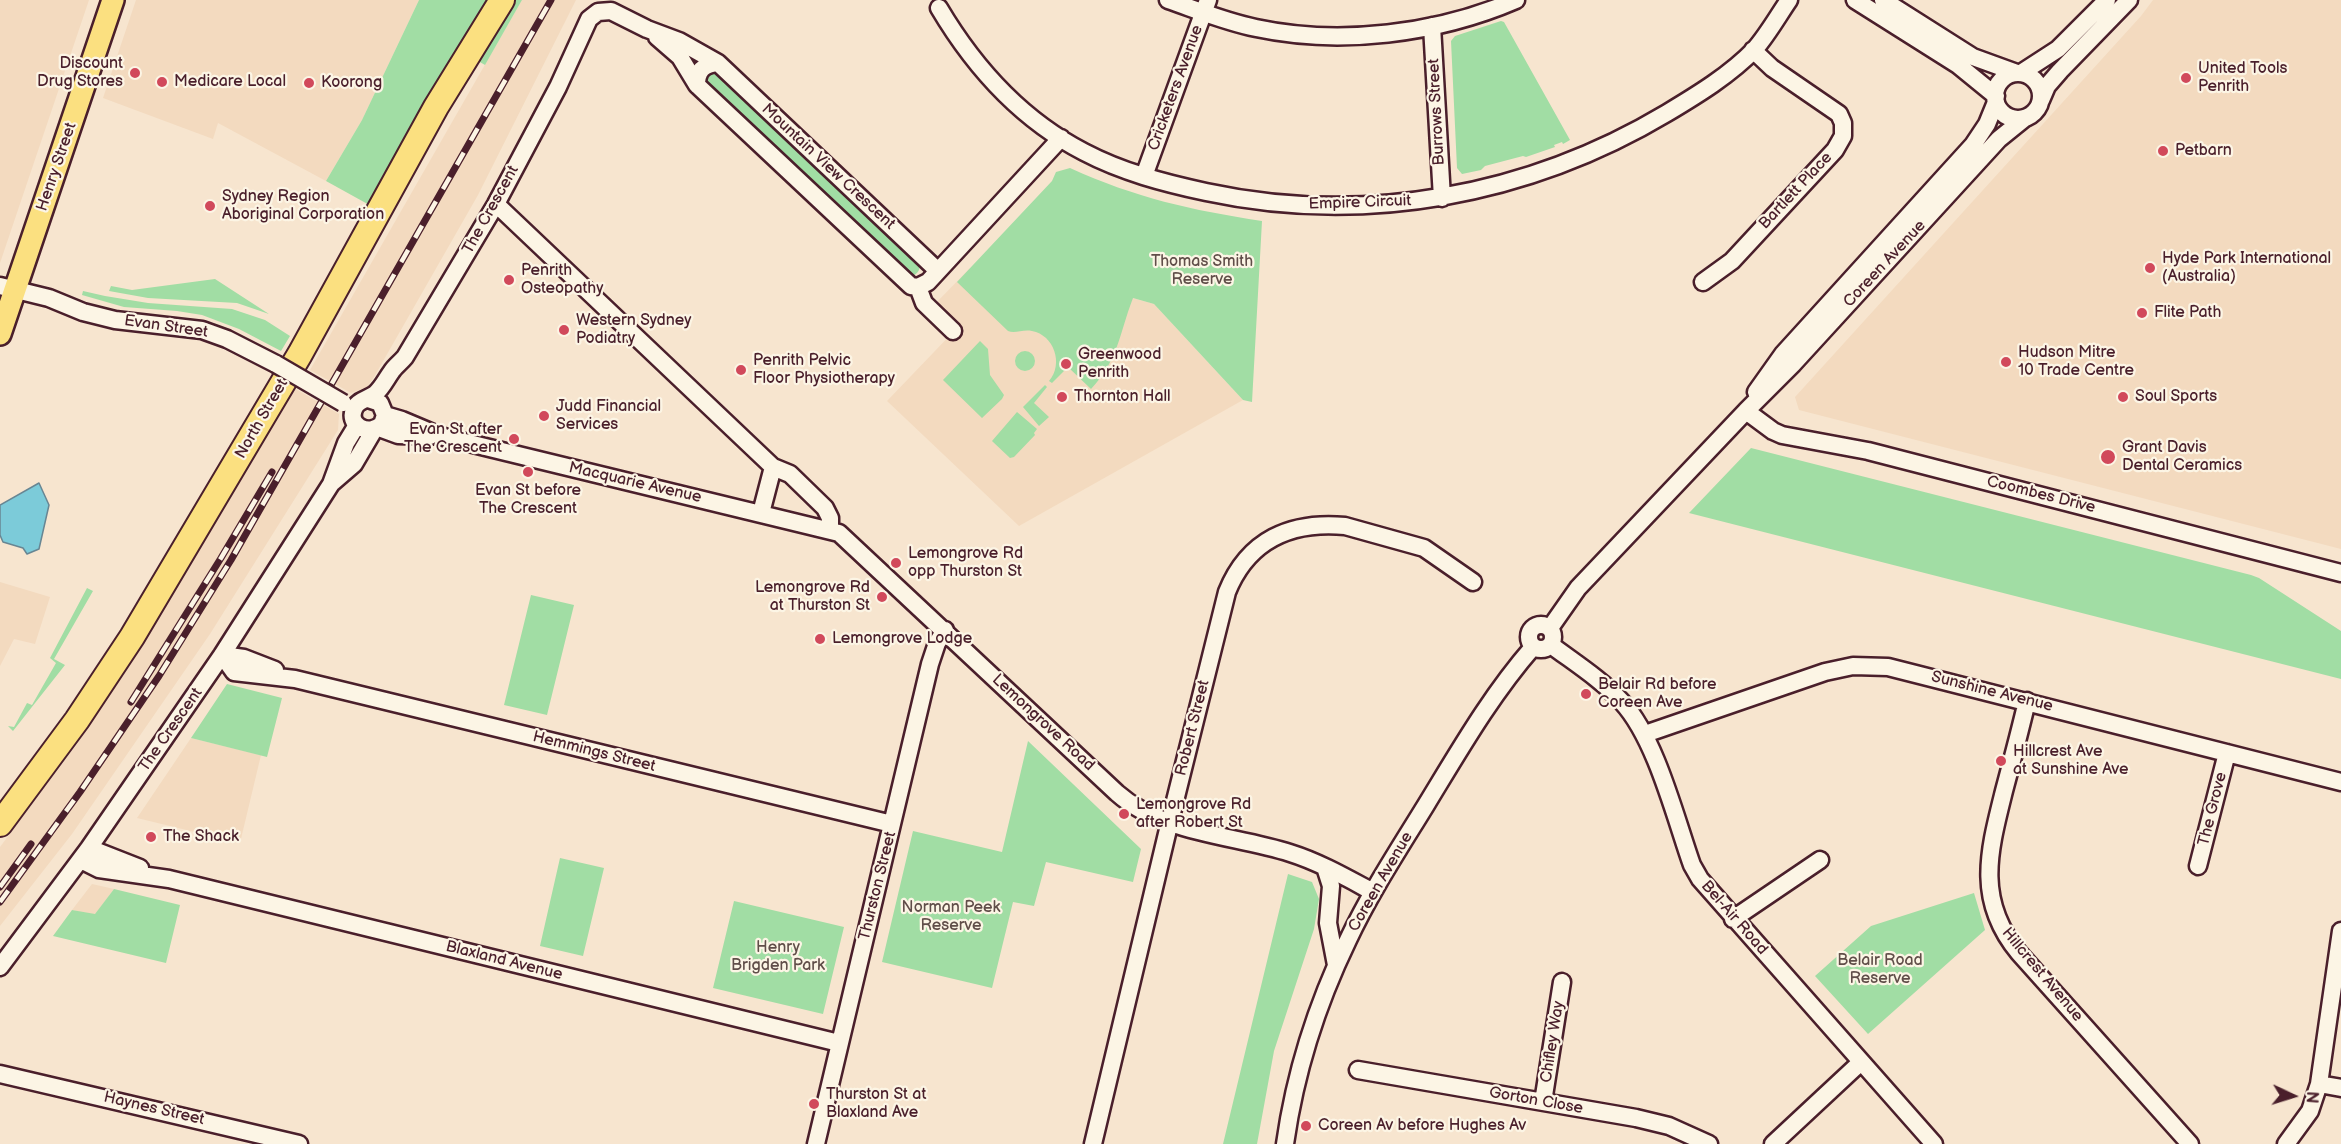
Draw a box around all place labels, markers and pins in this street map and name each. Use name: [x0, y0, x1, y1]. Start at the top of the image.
place label: Discount Drug Stores: [37, 54, 123, 92]
place label: United Tools Penrith: [2198, 59, 2287, 97]
marker: Discount Drug Stores: [128, 66, 142, 80]
marker: United Tools Penrith: [2179, 71, 2193, 85]
place label: Medicare Local: [174, 72, 286, 92]
place label: Koorong: [321, 73, 382, 93]
marker: Medicare Local: [155, 75, 169, 89]
marker: Koorong: [302, 76, 316, 90]
place label: Petbarn: [2175, 141, 2232, 161]
marker: Petbarn: [2156, 144, 2170, 158]
place label: Sydney Region Aboriginal Corporation: [222, 187, 384, 225]
marker: Sydney Region Aboriginal Corporation: [203, 199, 217, 213]
place label: Hyde Park International (Australia): [2162, 249, 2331, 287]
place label: Penrith Osteopathy: [521, 261, 603, 299]
marker: Hyde Park International (Australia): [2143, 261, 2157, 275]
marker: Penrith Osteopathy: [502, 273, 516, 287]
place label: Flite Path: [2154, 303, 2221, 323]
marker: Flite Path: [2135, 306, 2149, 320]
place label: Western Sydney Podiatry: [576, 311, 691, 349]
marker: Western Sydney Podiatry: [557, 323, 571, 337]
place label: Hudson Mitre 10 Trade Centre: [2018, 343, 2134, 381]
place label: Greenwood Penrith: [1078, 345, 1161, 383]
place label: Penrith Pelvic Floor Physiotherapy: [753, 351, 895, 389]
marker: Hudson Mitre 10 Trade Centre: [1999, 355, 2013, 369]
marker: Greenwood Penrith: [1059, 357, 1073, 371]
marker: Penrith Pelvic Floor Physiotherapy: [734, 363, 748, 377]
place label: Thornton Hall: [1074, 387, 1171, 407]
place label: Soul Sports: [2135, 387, 2217, 407]
marker: Thornton Hall: [1055, 390, 1069, 404]
marker: Soul Sports: [2116, 390, 2130, 404]
place label: Judd Financial Services: [556, 397, 661, 435]
marker: Judd Financial Services: [537, 409, 551, 423]
place label: Evan St after The Crescent: [404, 420, 502, 458]
marker: Evan St after The Crescent: [507, 432, 521, 446]
place label: Grant Davis Dental Ceramics: [2122, 438, 2242, 476]
marker: Grant Davis Dental Ceramics: [2099, 448, 2117, 466]
marker: Evan St before The Crescent: [521, 465, 535, 479]
place label: Evan St before The Crescent: [475, 481, 581, 519]
place label: Lemongrove Rd opp Thurston St: [908, 544, 1023, 582]
marker: Lemongrove Rd opp Thurston St: [889, 556, 903, 570]
place label: Lemongrove Rd at Thurston St: [755, 578, 870, 616]
marker: Lemongrove Rd at Thurston St: [875, 590, 889, 604]
place label: Lemongrove Lodge: [832, 629, 972, 649]
marker: Lemongrove Lodge: [813, 632, 827, 646]
place label: Belair Rd before Coreen Ave: [1598, 675, 1717, 713]
marker: Belair Rd before Coreen Ave: [1579, 687, 1593, 701]
place label: Hillcrest Ave at Sunshine Ave: [2013, 742, 2129, 780]
marker: Hillcrest Ave at Sunshine Ave: [1994, 754, 2008, 768]
place label: Lemongrove Rd after Robert St: [1136, 795, 1251, 833]
marker: Lemongrove Rd after Robert St: [1117, 807, 1131, 821]
place label: The Shack: [163, 827, 239, 847]
marker: The Shack: [144, 830, 158, 844]
place label: Thurston St at Blaxland Ave: [826, 1085, 926, 1123]
marker: Thurston St at Blaxland Ave: [807, 1097, 821, 1111]
place label: Coreen Av before Hughes Av: [1318, 1116, 1526, 1136]
marker: Coreen Av before Hughes Av: [1299, 1119, 1313, 1133]

